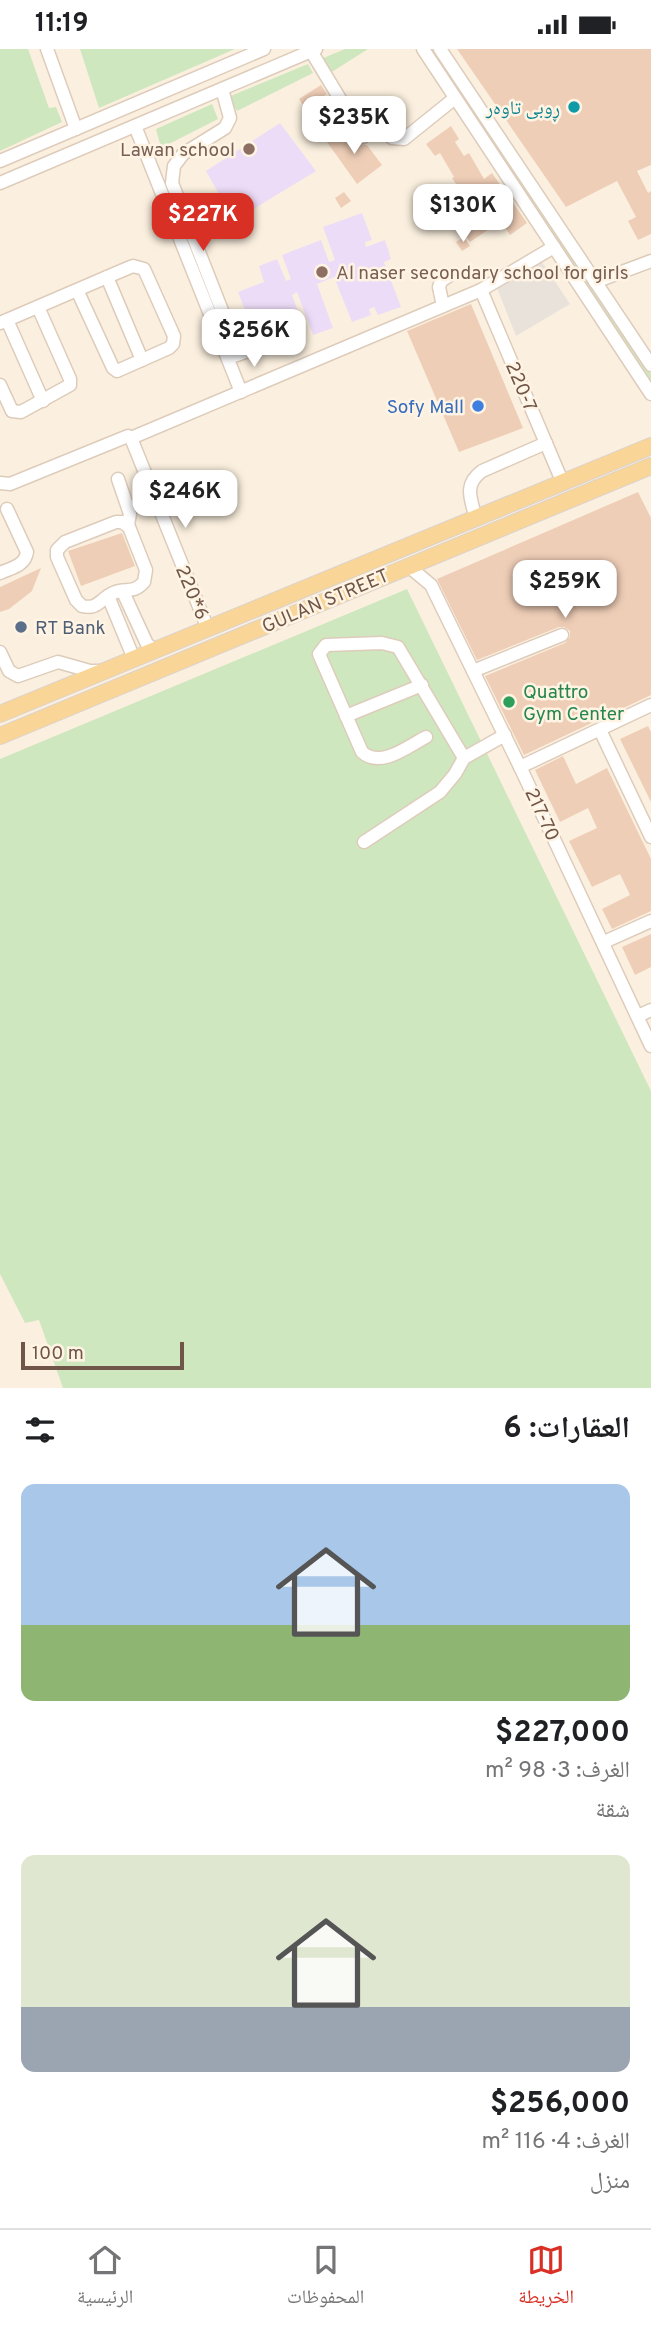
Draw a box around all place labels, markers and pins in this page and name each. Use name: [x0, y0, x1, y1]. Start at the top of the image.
pin: $235K: [305, 97, 403, 156]
place label: ڕوبی تاوەر: [485, 97, 560, 122]
marker: ڕوبی تاوەر: [566, 99, 582, 115]
place label: Lawan school: [120, 139, 235, 163]
marker: Lawan school: [241, 141, 257, 157]
pin: $130K: [414, 185, 512, 244]
pin: $227K: [154, 193, 252, 253]
place label: Al naser secondary school for girls: [336, 262, 629, 286]
marker: Al naser secondary school for girls: [314, 264, 330, 280]
pin: $256K: [205, 309, 303, 369]
place label: Sofy Mall: [387, 396, 464, 420]
marker: Sofy Mall: [470, 398, 486, 414]
pin: $246K: [136, 470, 234, 530]
pin: $259K: [516, 561, 614, 620]
place label: RT Bank: [35, 617, 106, 641]
marker: RT Bank: [13, 619, 29, 635]
place label: Quattro Gym Center: [523, 681, 625, 727]
marker: Quattro Gym Center: [501, 694, 517, 710]

